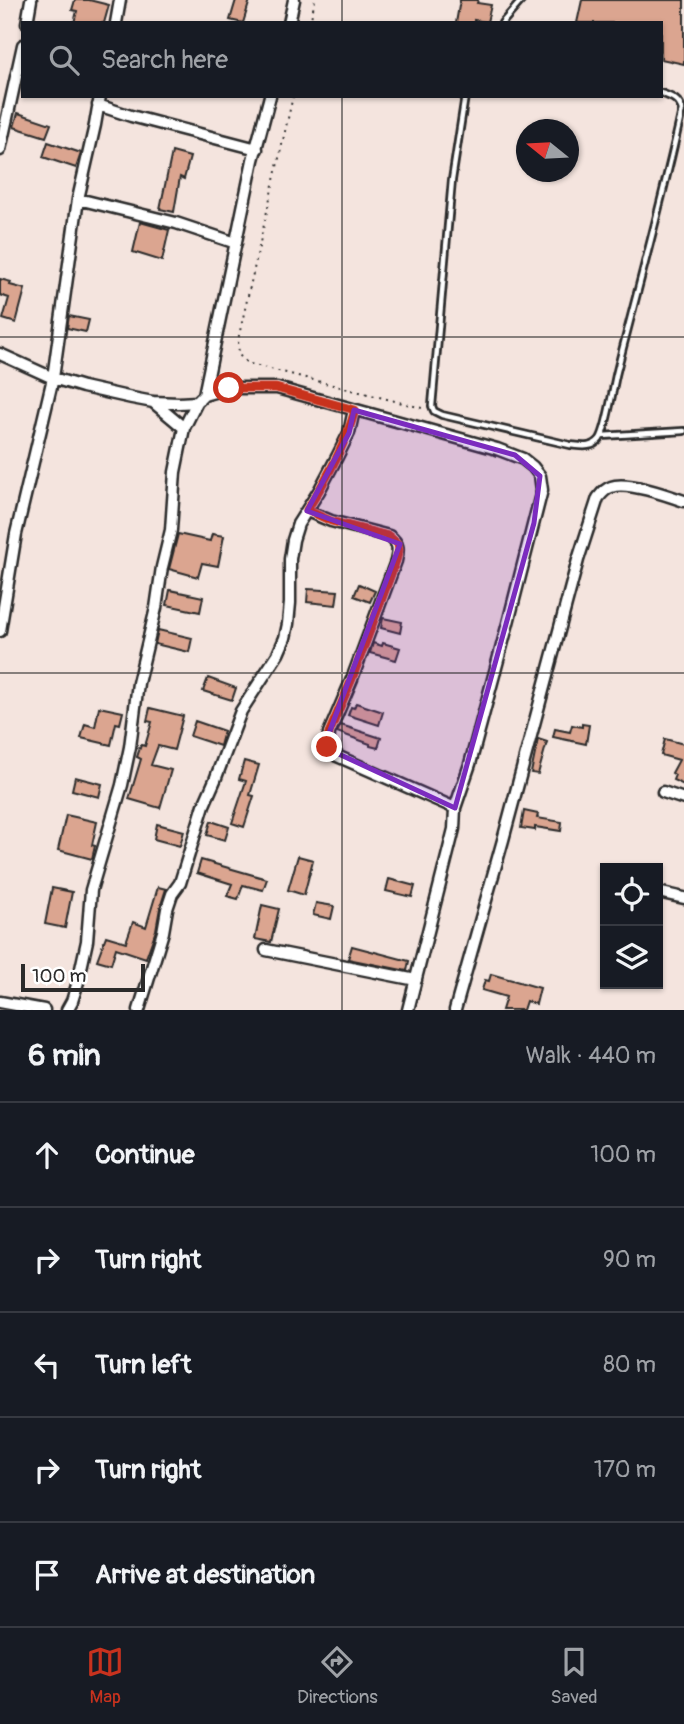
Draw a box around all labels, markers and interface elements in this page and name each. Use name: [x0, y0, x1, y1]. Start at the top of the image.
search box: [21, 21, 663, 98]
icon: search: [45, 41, 83, 79]
text: Search here: [101, 44, 228, 76]
north arrow: [516, 119, 579, 182]
route start: [213, 372, 244, 403]
route end: [311, 731, 342, 762]
map controls: [600, 863, 663, 989]
button: locate: [600, 863, 663, 926]
button: layers: [600, 926, 663, 989]
scale bar: [21, 961, 145, 993]
text: 100 m: [32, 964, 86, 988]
text: 6 min: [28, 1037, 101, 1074]
text: Walk · 440 m: [525, 1041, 656, 1070]
icon: ahead: [28, 1136, 66, 1174]
text: Continue: [95, 1139, 195, 1171]
text: 100 m: [590, 1140, 656, 1169]
icon: right: [28, 1241, 66, 1279]
text: Turn right: [95, 1244, 201, 1276]
text: 90 m: [603, 1245, 656, 1274]
icon: left: [28, 1346, 66, 1384]
text: Turn left: [95, 1349, 191, 1381]
text: 80 m: [603, 1350, 656, 1379]
icon: right: [28, 1451, 66, 1489]
text: Turn right: [95, 1454, 201, 1486]
text: 170 m: [594, 1455, 656, 1484]
icon: arrive: [28, 1556, 66, 1594]
text: Arrive at destination: [95, 1559, 315, 1591]
tab: Map: [86, 1643, 124, 1709]
tab: Directions: [297, 1643, 378, 1709]
tab: Saved: [550, 1643, 598, 1709]

